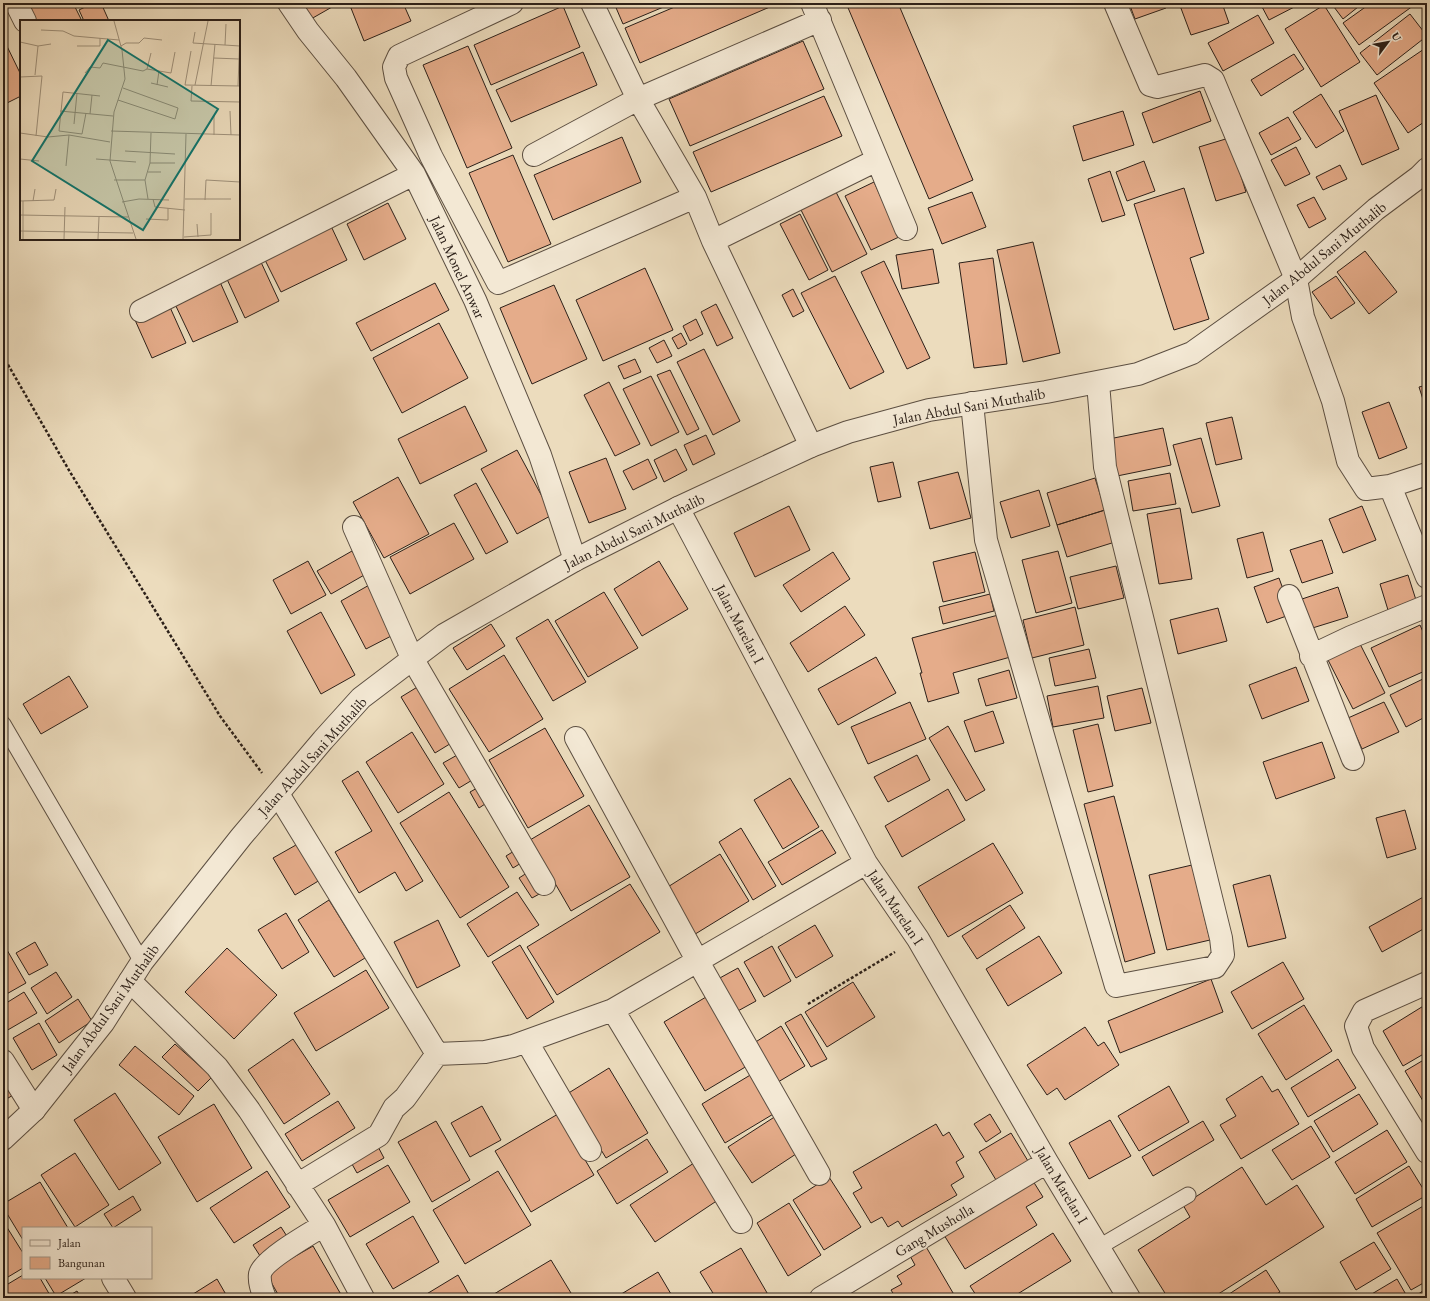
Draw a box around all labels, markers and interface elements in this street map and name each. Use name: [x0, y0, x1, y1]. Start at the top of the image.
inset map: [20, 20, 240, 240]
north arrow: [1368, 22, 1408, 62]
text: U: [1388, 30, 1405, 45]
street label: Jalan Abdul Sani Muthalib: [1257, 197, 1390, 310]
street label: Jalan Monel Anwar: [425, 211, 490, 322]
street label: Jalan Abdul Sani Muthalib: [889, 383, 1047, 429]
street label: Jalan Abdul Sani Muthalib: [559, 489, 708, 574]
street label: Jalan Marelan I: [710, 579, 769, 667]
street label: Jalan Abdul Sani Muthalib: [252, 692, 371, 821]
street label: Jalan Marelan I: [863, 864, 928, 948]
street label: Jalan Abdul Sani Muthalib: [56, 940, 163, 1078]
street label: Jalan Marelan I: [1030, 1141, 1093, 1227]
street label: Gang Musholla: [891, 1199, 977, 1261]
legend: [22, 1227, 152, 1279]
text: Jalan: [57, 1235, 82, 1251]
text: Bangunan: [58, 1255, 106, 1271]

